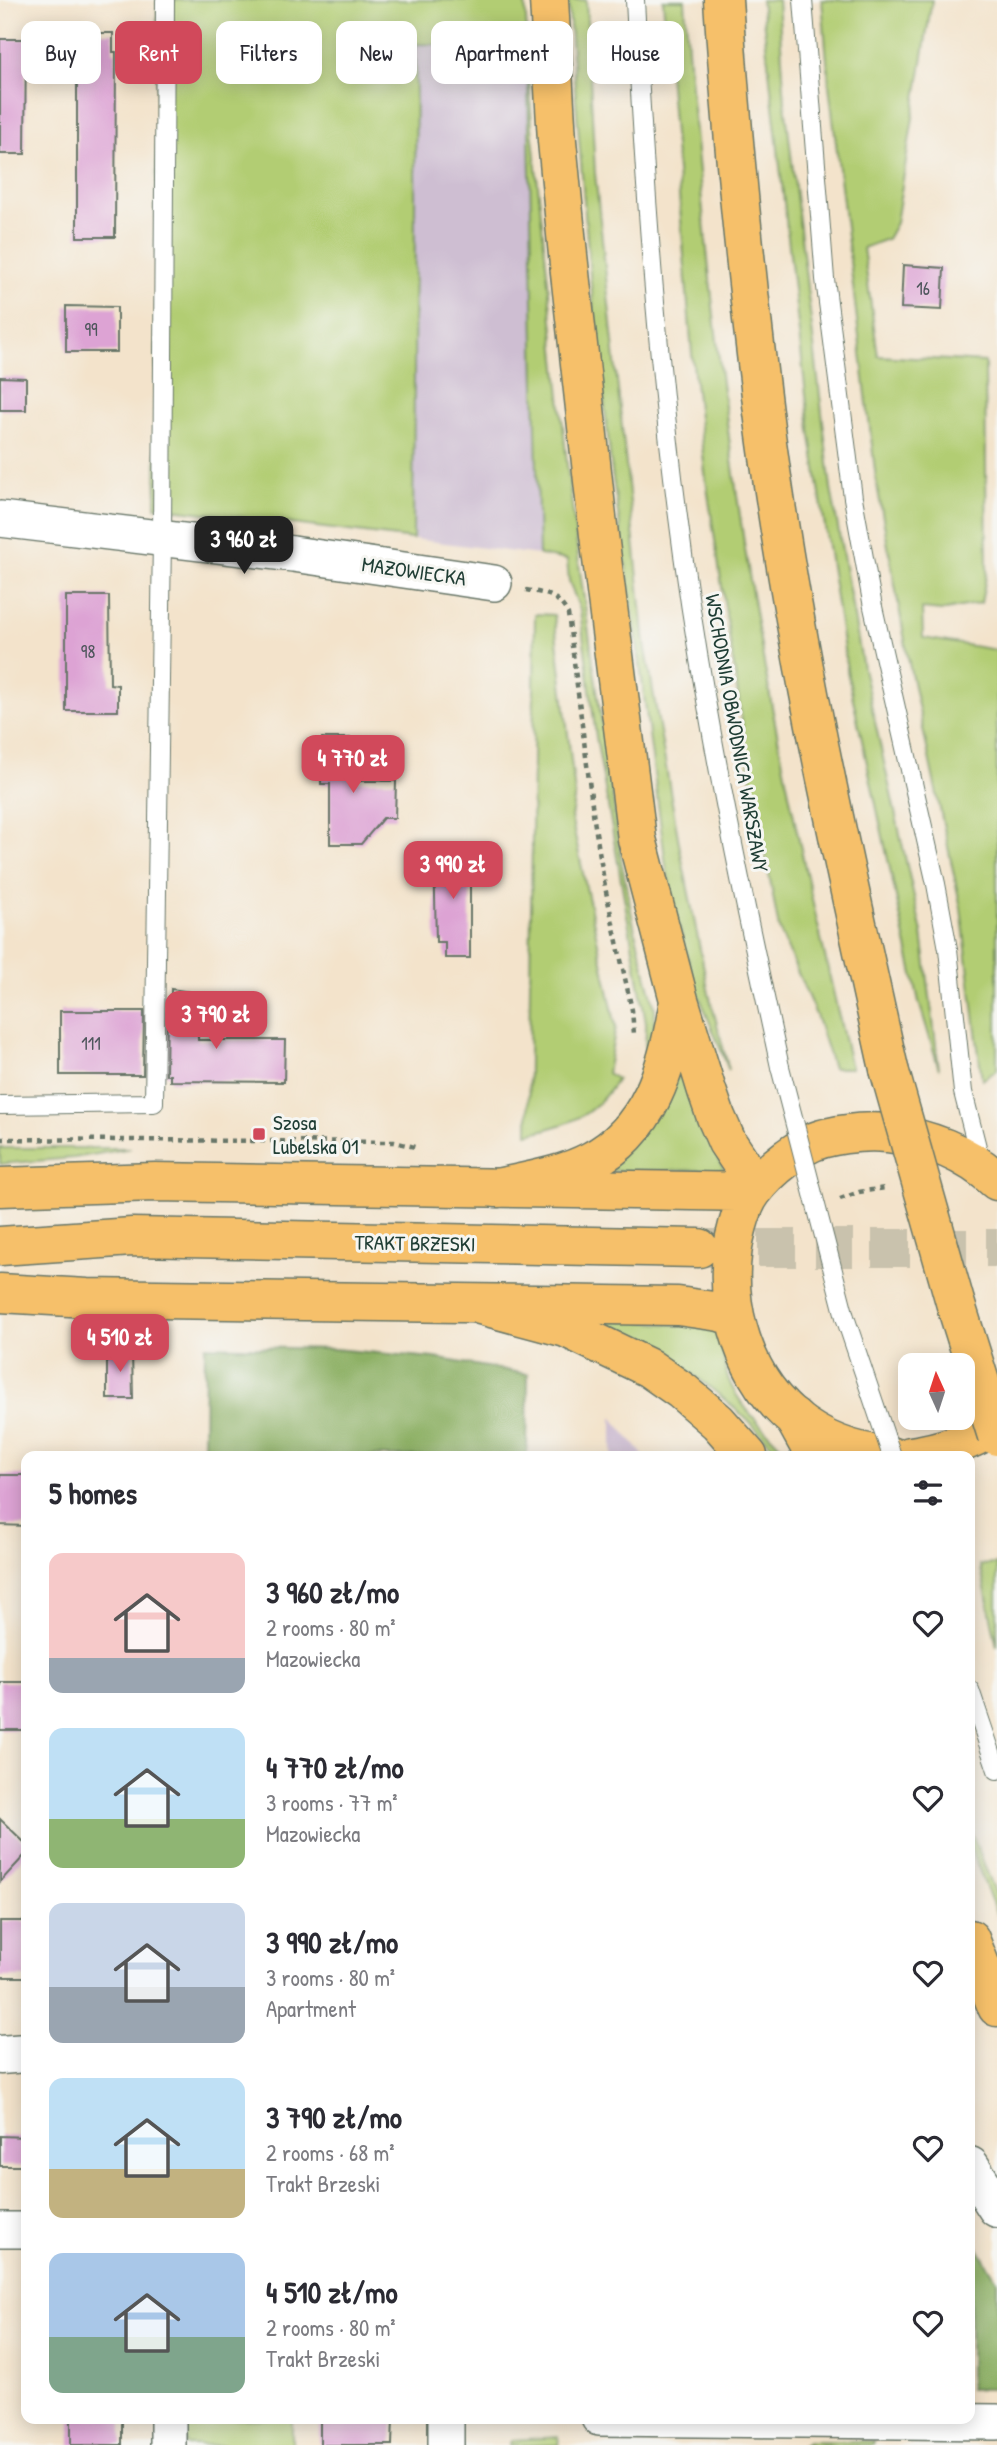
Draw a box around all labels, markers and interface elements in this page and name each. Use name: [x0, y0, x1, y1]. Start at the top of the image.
chip: Buy: [21, 21, 101, 84]
chip: Rent: [115, 21, 202, 84]
chip: Filters: [216, 21, 322, 84]
chip: New: [336, 21, 417, 84]
chip: Apartment: [431, 21, 573, 84]
chip: House: [587, 21, 684, 84]
house number: 16: [916, 276, 930, 301]
house number: 99: [84, 317, 98, 342]
pin: 3 960 zł: [172, 516, 316, 576]
text: 3 960 zł: [210, 523, 278, 554]
street label: MAZOWIECKA: [360, 549, 468, 593]
street label: WSCHODNIA OBWODNICA WARSZAWY: [698, 592, 776, 875]
house number: 98: [81, 639, 95, 664]
pin: 4 770 zł: [281, 736, 425, 795]
text: 4 770 zł: [318, 742, 388, 773]
pin: 3 990 zł: [381, 842, 525, 901]
text: 3 990 zł: [420, 848, 486, 879]
pin: 3 790 zł: [144, 992, 288, 1051]
text: 3 790 zł: [181, 998, 251, 1029]
house number: 111: [81, 1031, 101, 1056]
place label: Szosa Lubelska 01: [273, 1108, 359, 1161]
marker: Szosa Lubelska 01: [251, 1126, 267, 1142]
street label: TRAKT BRZESKI: [354, 1227, 476, 1259]
pin: 4 510 zł: [48, 1314, 192, 1374]
text: 4 510 zł: [87, 1321, 153, 1352]
north arrow: [898, 1353, 975, 1430]
map controls: [898, 1353, 975, 1430]
text: 5 homes: [49, 1473, 137, 1513]
icon: filters: [909, 1474, 947, 1512]
text: 3 960 zł/mo: [266, 1572, 399, 1612]
icon: home: [105, 1581, 189, 1665]
icon: heart: [909, 1604, 947, 1642]
text: 2 rooms · 80 m²: [266, 1612, 396, 1643]
text: Mazowiecka: [266, 1643, 360, 1674]
text: 4 770 zł/mo: [266, 1747, 404, 1787]
icon: home: [105, 1756, 189, 1840]
icon: heart: [909, 1779, 947, 1817]
text: 3 rooms · 77 m²: [266, 1787, 398, 1818]
text: Mazowiecka: [266, 1818, 360, 1849]
text: 3 990 zł/mo: [266, 1922, 398, 1962]
icon: home: [105, 1931, 189, 2015]
icon: heart: [909, 1954, 947, 1992]
text: 3 rooms · 80 m²: [266, 1962, 395, 1993]
text: Apartment: [266, 1993, 356, 2024]
text: 3 790 zł/mo: [266, 2097, 402, 2137]
icon: home: [105, 2106, 189, 2190]
icon: heart: [909, 2129, 947, 2167]
text: 2 rooms · 68 m²: [266, 2137, 394, 2168]
text: Trakt Brzeski: [266, 2168, 380, 2199]
text: 4 510 zł/mo: [266, 2272, 398, 2312]
icon: home: [105, 2281, 189, 2365]
icon: heart: [909, 2304, 947, 2342]
text: 2 rooms · 80 m²: [266, 2312, 396, 2343]
text: Trakt Brzeski: [266, 2343, 380, 2374]

